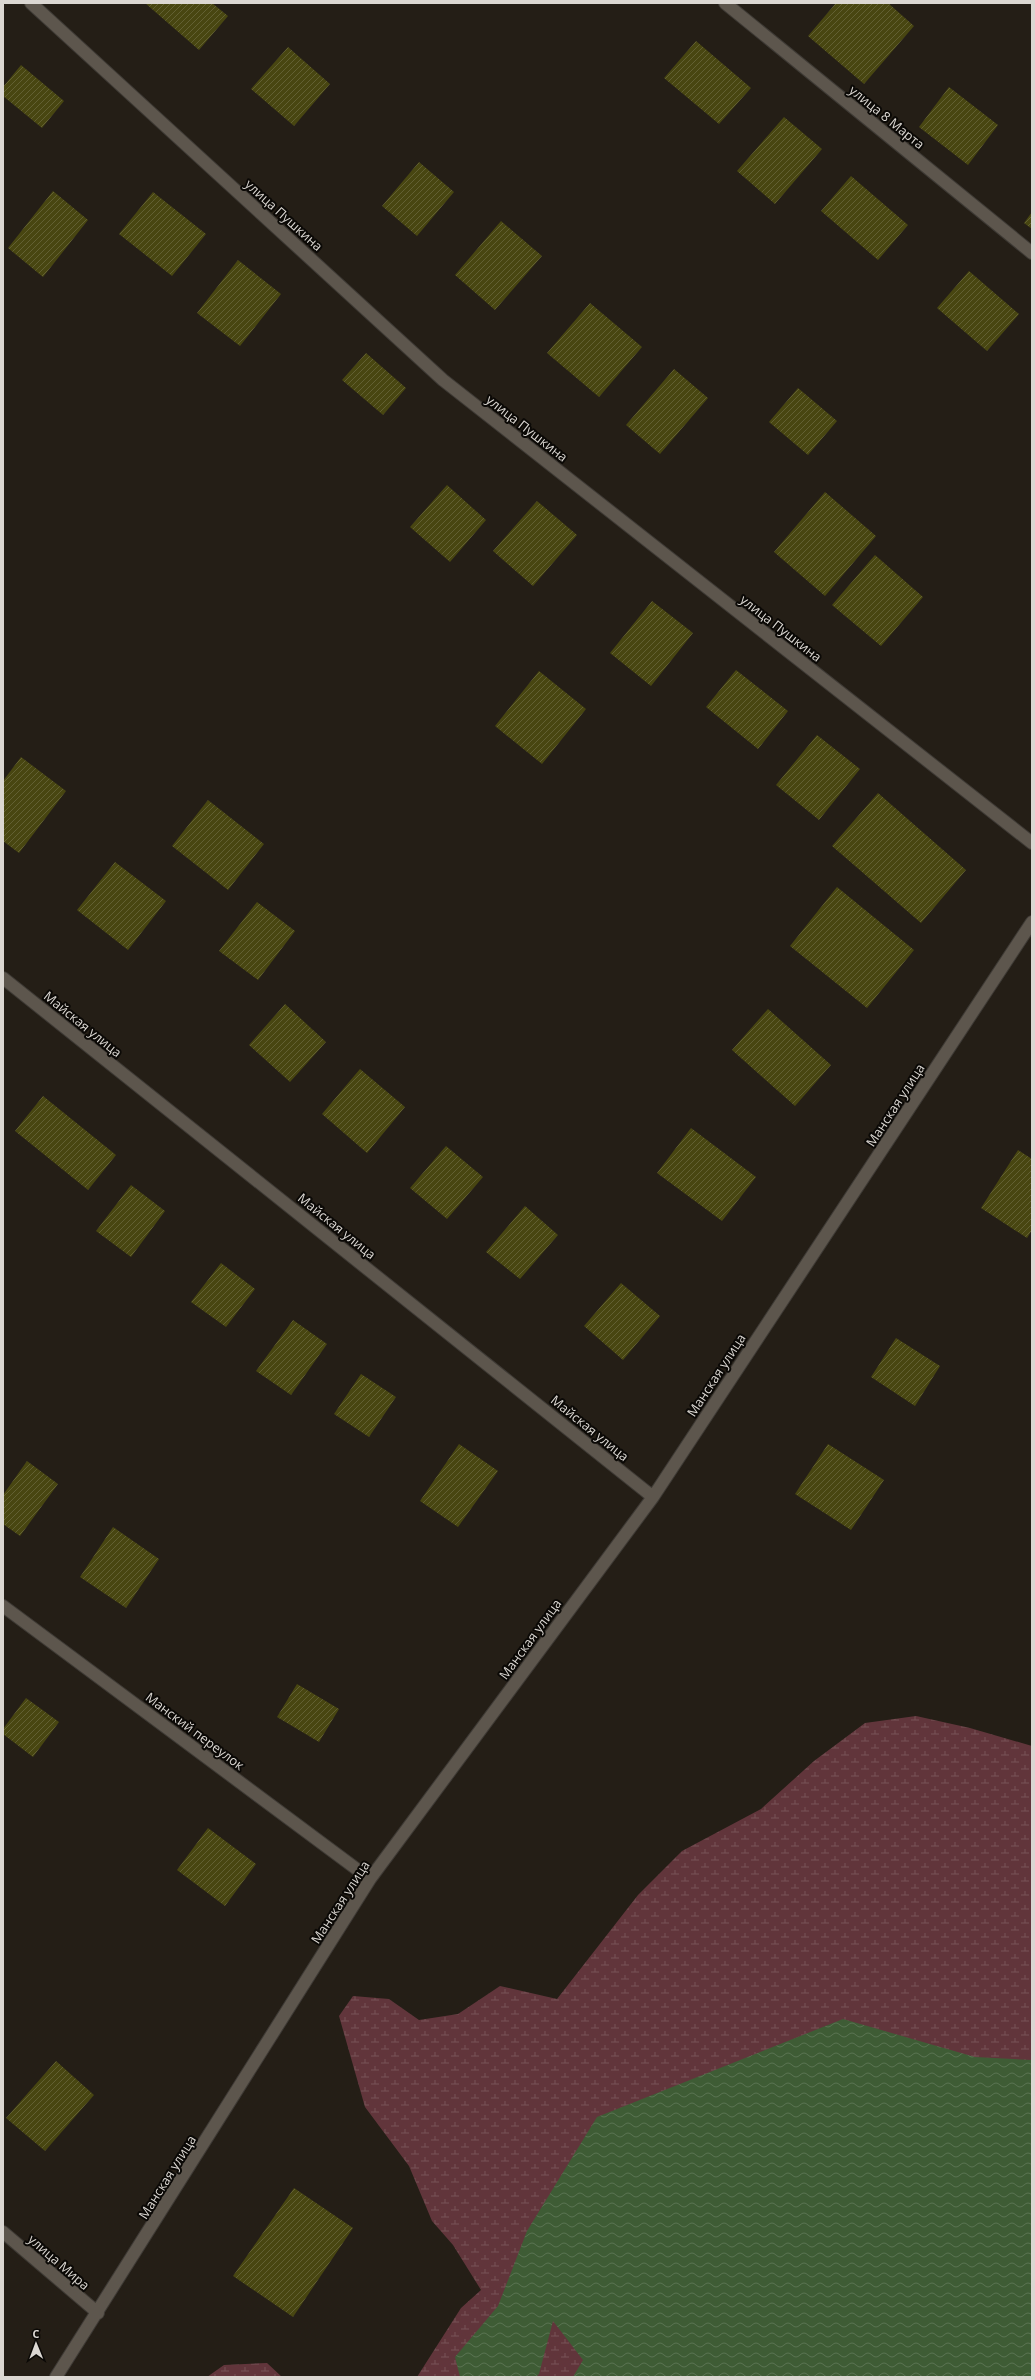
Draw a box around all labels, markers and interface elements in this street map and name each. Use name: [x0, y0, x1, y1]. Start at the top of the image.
street label: улица 8 Марта: [846, 81, 928, 153]
street label: улица Пушкина: [241, 175, 327, 255]
street label: улица Пушкина: [482, 390, 572, 466]
street label: улица Пушкина: [736, 590, 826, 666]
street label: Майская улица: [40, 987, 126, 1061]
street label: Манская улица: [861, 1060, 929, 1150]
street label: Майская улица: [294, 1189, 380, 1263]
street label: Манская улица: [682, 1330, 750, 1420]
street label: Майская улица: [547, 1391, 633, 1465]
street label: Манская улица: [495, 1595, 565, 1683]
street label: Манский переулок: [142, 1688, 248, 1774]
street label: Манская улица: [306, 1857, 374, 1947]
street label: Манская улица: [134, 2132, 200, 2222]
street label: улица Мира: [24, 2230, 94, 2294]
north arrow: [16, 2324, 56, 2364]
text: С: [32, 2326, 39, 2341]

